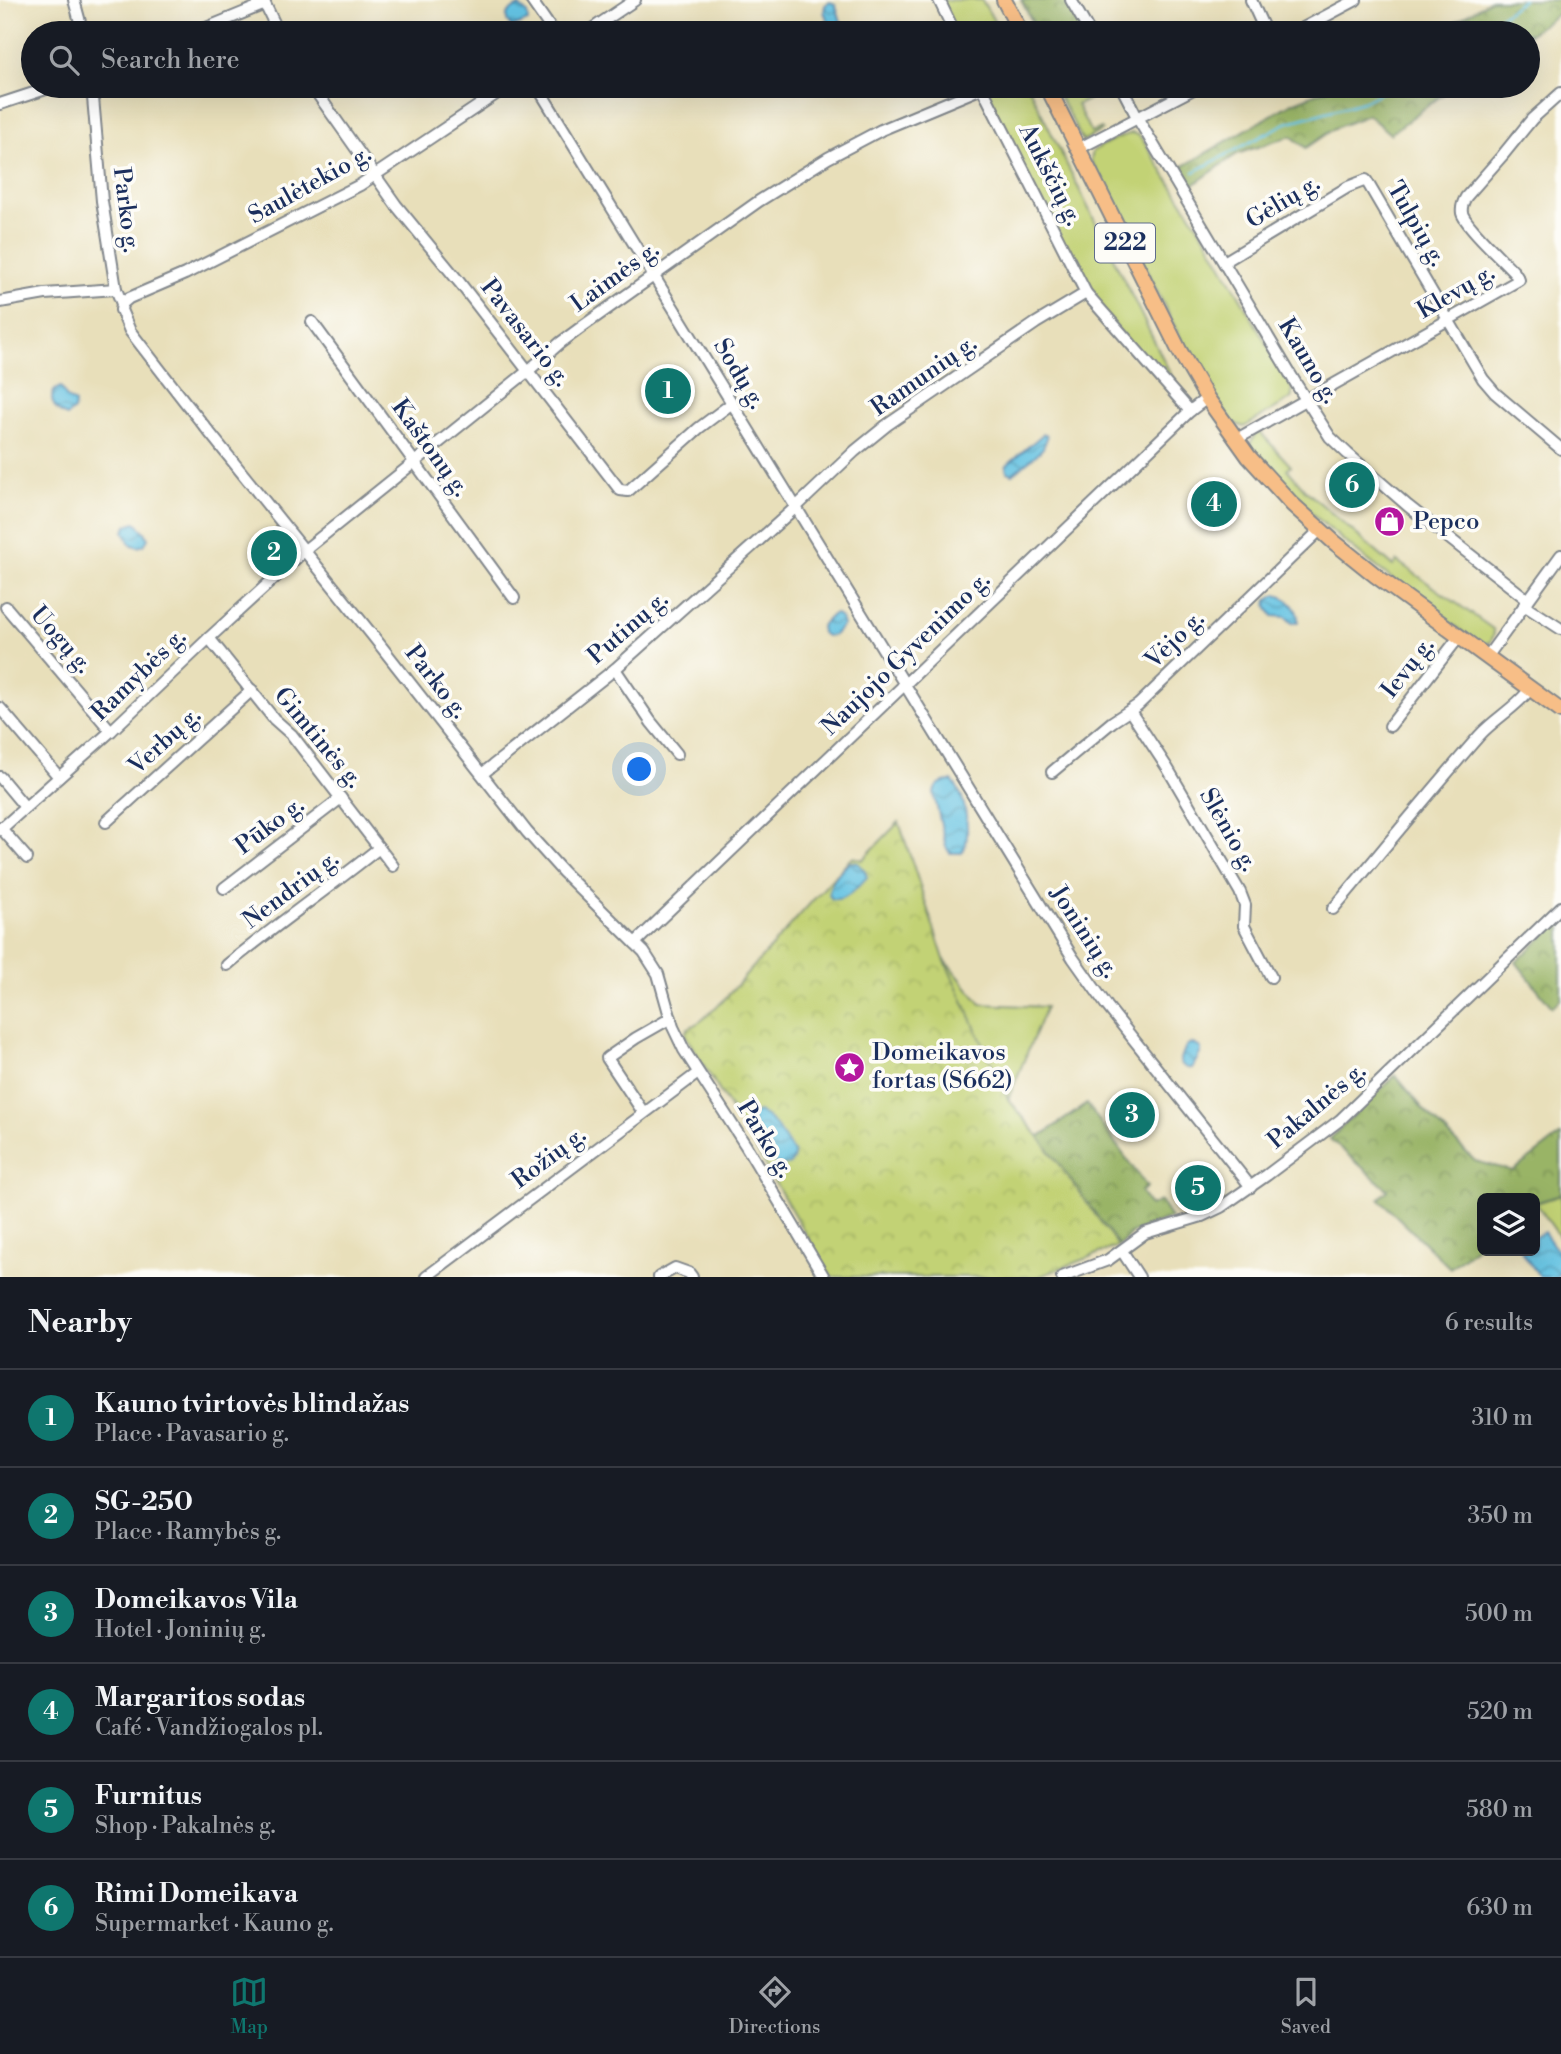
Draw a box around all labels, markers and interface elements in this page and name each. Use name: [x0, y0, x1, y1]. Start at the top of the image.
search box: [21, 21, 1540, 98]
icon: search: [45, 41, 83, 79]
text: Search here: [101, 44, 240, 76]
street label: Aukščių g.: [1011, 118, 1088, 231]
street label: Saulėtekio g.: [243, 139, 377, 231]
street label: Parko g.: [106, 166, 146, 254]
street label: Gėlių g.: [1241, 168, 1325, 236]
street label: Tulpių g.: [1380, 176, 1452, 272]
road number: 222: [1095, 224, 1155, 262]
street label: Laimės g.: [565, 235, 665, 319]
street label: Klevų g.: [1412, 258, 1500, 326]
street label: Pavasario g.: [474, 273, 576, 393]
street label: Kauno g.: [1271, 313, 1345, 409]
street label: Ramunių g.: [865, 329, 983, 423]
street label: Sodų g.: [706, 333, 772, 415]
pin: 1: [645, 365, 691, 417]
street label: Kaštonų g.: [385, 393, 475, 503]
pin: 6: [1329, 459, 1375, 511]
pin: 4: [1191, 478, 1237, 530]
shop icon: Pepco: [1373, 505, 1407, 539]
place label: Pepco: [1413, 507, 1479, 537]
pin: 2: [251, 527, 297, 579]
street label: Naujojo Gyvenimo g.: [815, 566, 997, 742]
street label: Putinų g.: [581, 585, 675, 671]
street label: Uogų g.: [23, 600, 99, 680]
street label: Vėjo g.: [1138, 604, 1211, 676]
street label: Ramybės g.: [85, 622, 193, 728]
street label: Ievų g.: [1375, 631, 1441, 705]
street label: Parko g.: [398, 639, 474, 725]
street label: Gimtinės g.: [267, 681, 369, 795]
street label: Verbų g.: [122, 701, 207, 782]
your location: [622, 752, 656, 786]
street label: Slėnio g.: [1192, 783, 1264, 877]
street label: Pūko g.: [230, 790, 310, 862]
street label: Nendrių g.: [237, 844, 345, 936]
street label: Joninių g.: [1042, 879, 1125, 984]
place label: Domeikavos fortas (S662): [872, 1038, 1013, 1096]
place icon: Domeikavos fortas (S662): [832, 1050, 866, 1084]
street label: Pakalnės g.: [1262, 1056, 1372, 1156]
pin: 3: [1109, 1089, 1155, 1141]
street label: Parko g.: [730, 1095, 800, 1183]
street label: Rožių g.: [506, 1120, 592, 1196]
pin: 5: [1175, 1162, 1221, 1214]
map controls: [1477, 1193, 1540, 1256]
button: layers: [1477, 1193, 1540, 1256]
text: Nearby: [28, 1304, 132, 1342]
text: 6 results: [1445, 1309, 1533, 1337]
text: Kauno tvirtovės blindažas: [95, 1388, 409, 1420]
text: 1: [45, 1404, 57, 1432]
text: 310 m: [1472, 1404, 1533, 1432]
text: Place · Pavasario g.: [95, 1420, 289, 1448]
text: SG-250: [95, 1486, 193, 1518]
text: 2: [44, 1502, 58, 1530]
text: 350 m: [1467, 1502, 1533, 1530]
text: Place · Ramybės g.: [95, 1518, 281, 1546]
text: Domeikavos Vila: [95, 1584, 298, 1616]
text: 3: [44, 1600, 58, 1628]
text: 500 m: [1465, 1600, 1533, 1628]
text: Hotel · Joninių g.: [95, 1616, 266, 1644]
text: Margaritos sodas: [95, 1682, 305, 1714]
text: 4: [43, 1698, 59, 1726]
text: 520 m: [1467, 1698, 1533, 1726]
text: Café · Vandžiogalos pl.: [95, 1714, 323, 1742]
text: Furnitus: [95, 1780, 202, 1812]
text: 5: [44, 1796, 58, 1824]
text: 580 m: [1466, 1796, 1533, 1824]
text: Shop · Pakalnės g.: [95, 1812, 276, 1840]
text: Rimi Domeikava: [95, 1878, 298, 1910]
text: 6: [44, 1894, 58, 1922]
text: 630 m: [1466, 1894, 1533, 1922]
text: Supermarket · Kauno g.: [95, 1910, 334, 1938]
tab: Map: [230, 1973, 268, 2039]
tab: Directions: [729, 1973, 820, 2039]
tab: Saved: [1281, 1973, 1331, 2039]

